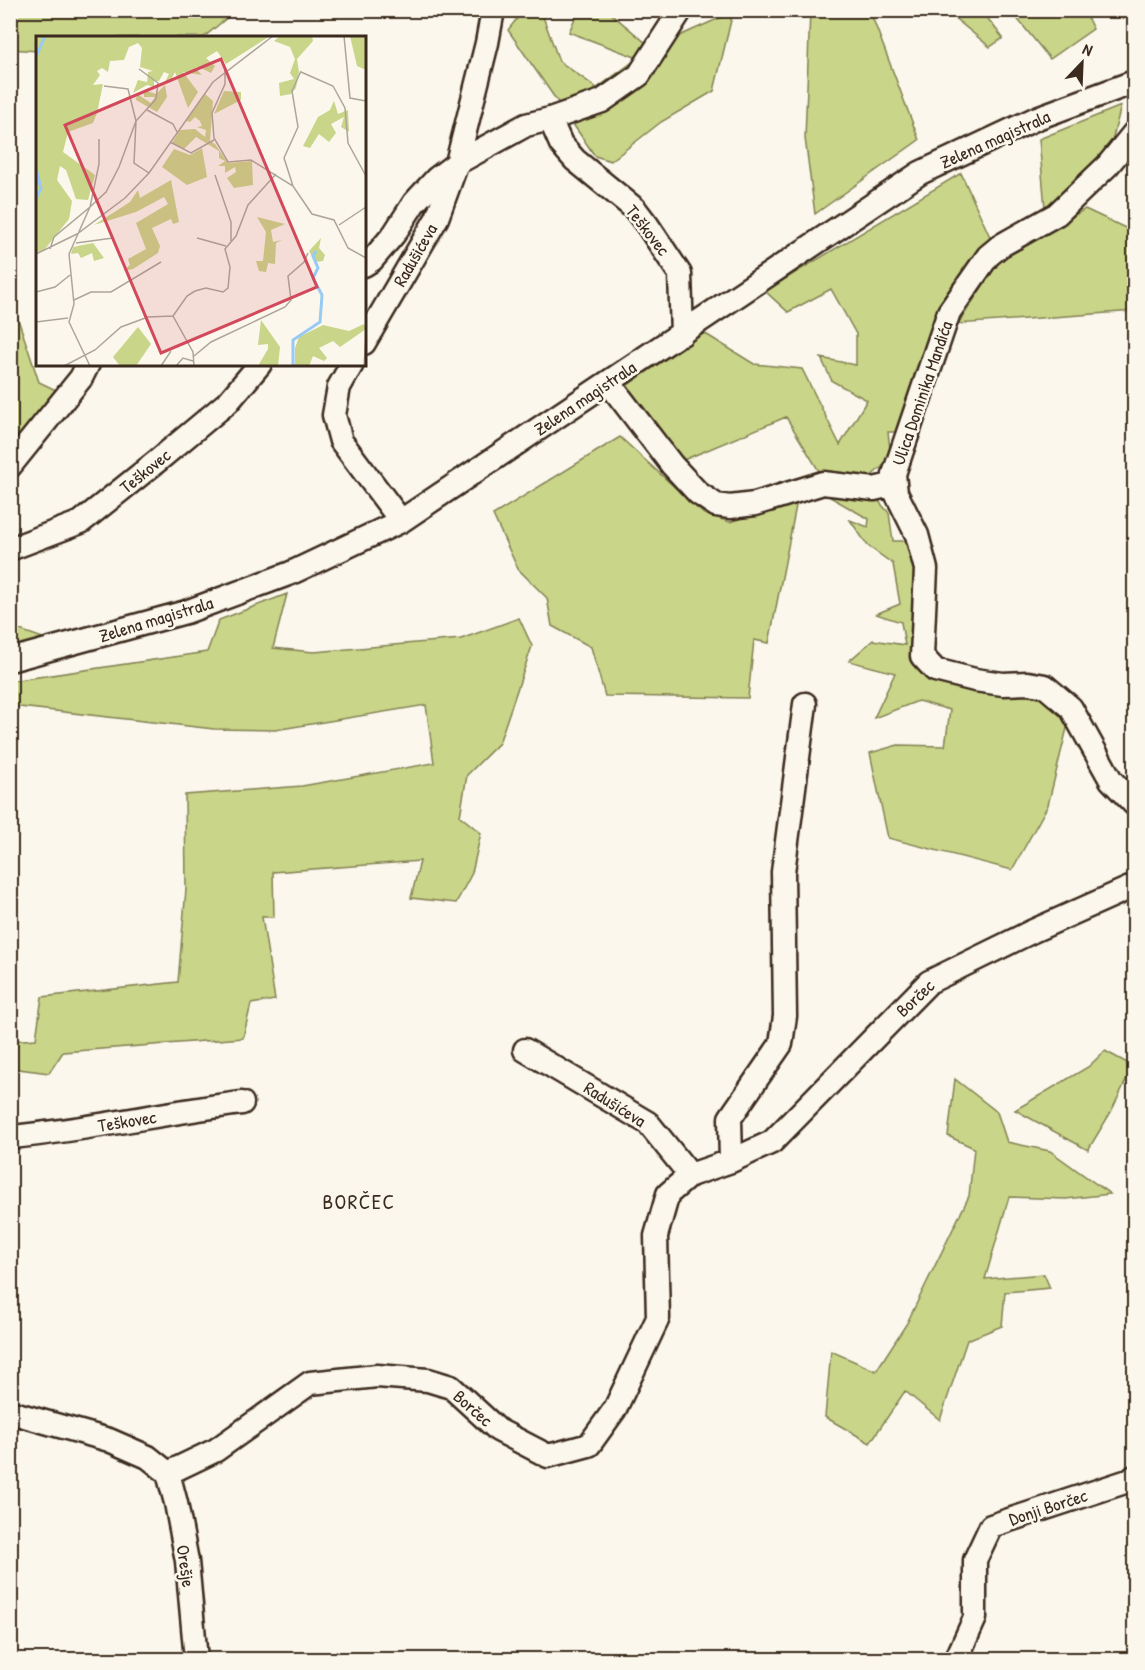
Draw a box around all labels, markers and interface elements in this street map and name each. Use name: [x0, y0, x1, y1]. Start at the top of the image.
north arrow: [1052, 33, 1112, 93]
inset map: [36, 36, 366, 366]
text: N: [1080, 37, 1097, 61]
street label: Zelena magistrala: [936, 104, 1054, 174]
street label: Teškovec: [620, 199, 676, 261]
street label: Radušićeva: [387, 219, 443, 291]
street label: Ulica Dominika Mandića: [886, 318, 958, 468]
street label: Zelena magistrala: [529, 355, 641, 441]
street label: Teškovec: [114, 443, 176, 499]
street label: Zelena magistrala: [96, 590, 216, 648]
street label: Borčec: [890, 974, 940, 1022]
street label: Radušićeva: [579, 1075, 651, 1133]
street label: Teškovec: [96, 1104, 158, 1138]
district label: BORČEC: [322, 1187, 396, 1216]
street label: Borčec: [448, 1384, 498, 1432]
street label: Donji Borčec: [1006, 1483, 1090, 1531]
street label: Orešje: [171, 1543, 201, 1589]

